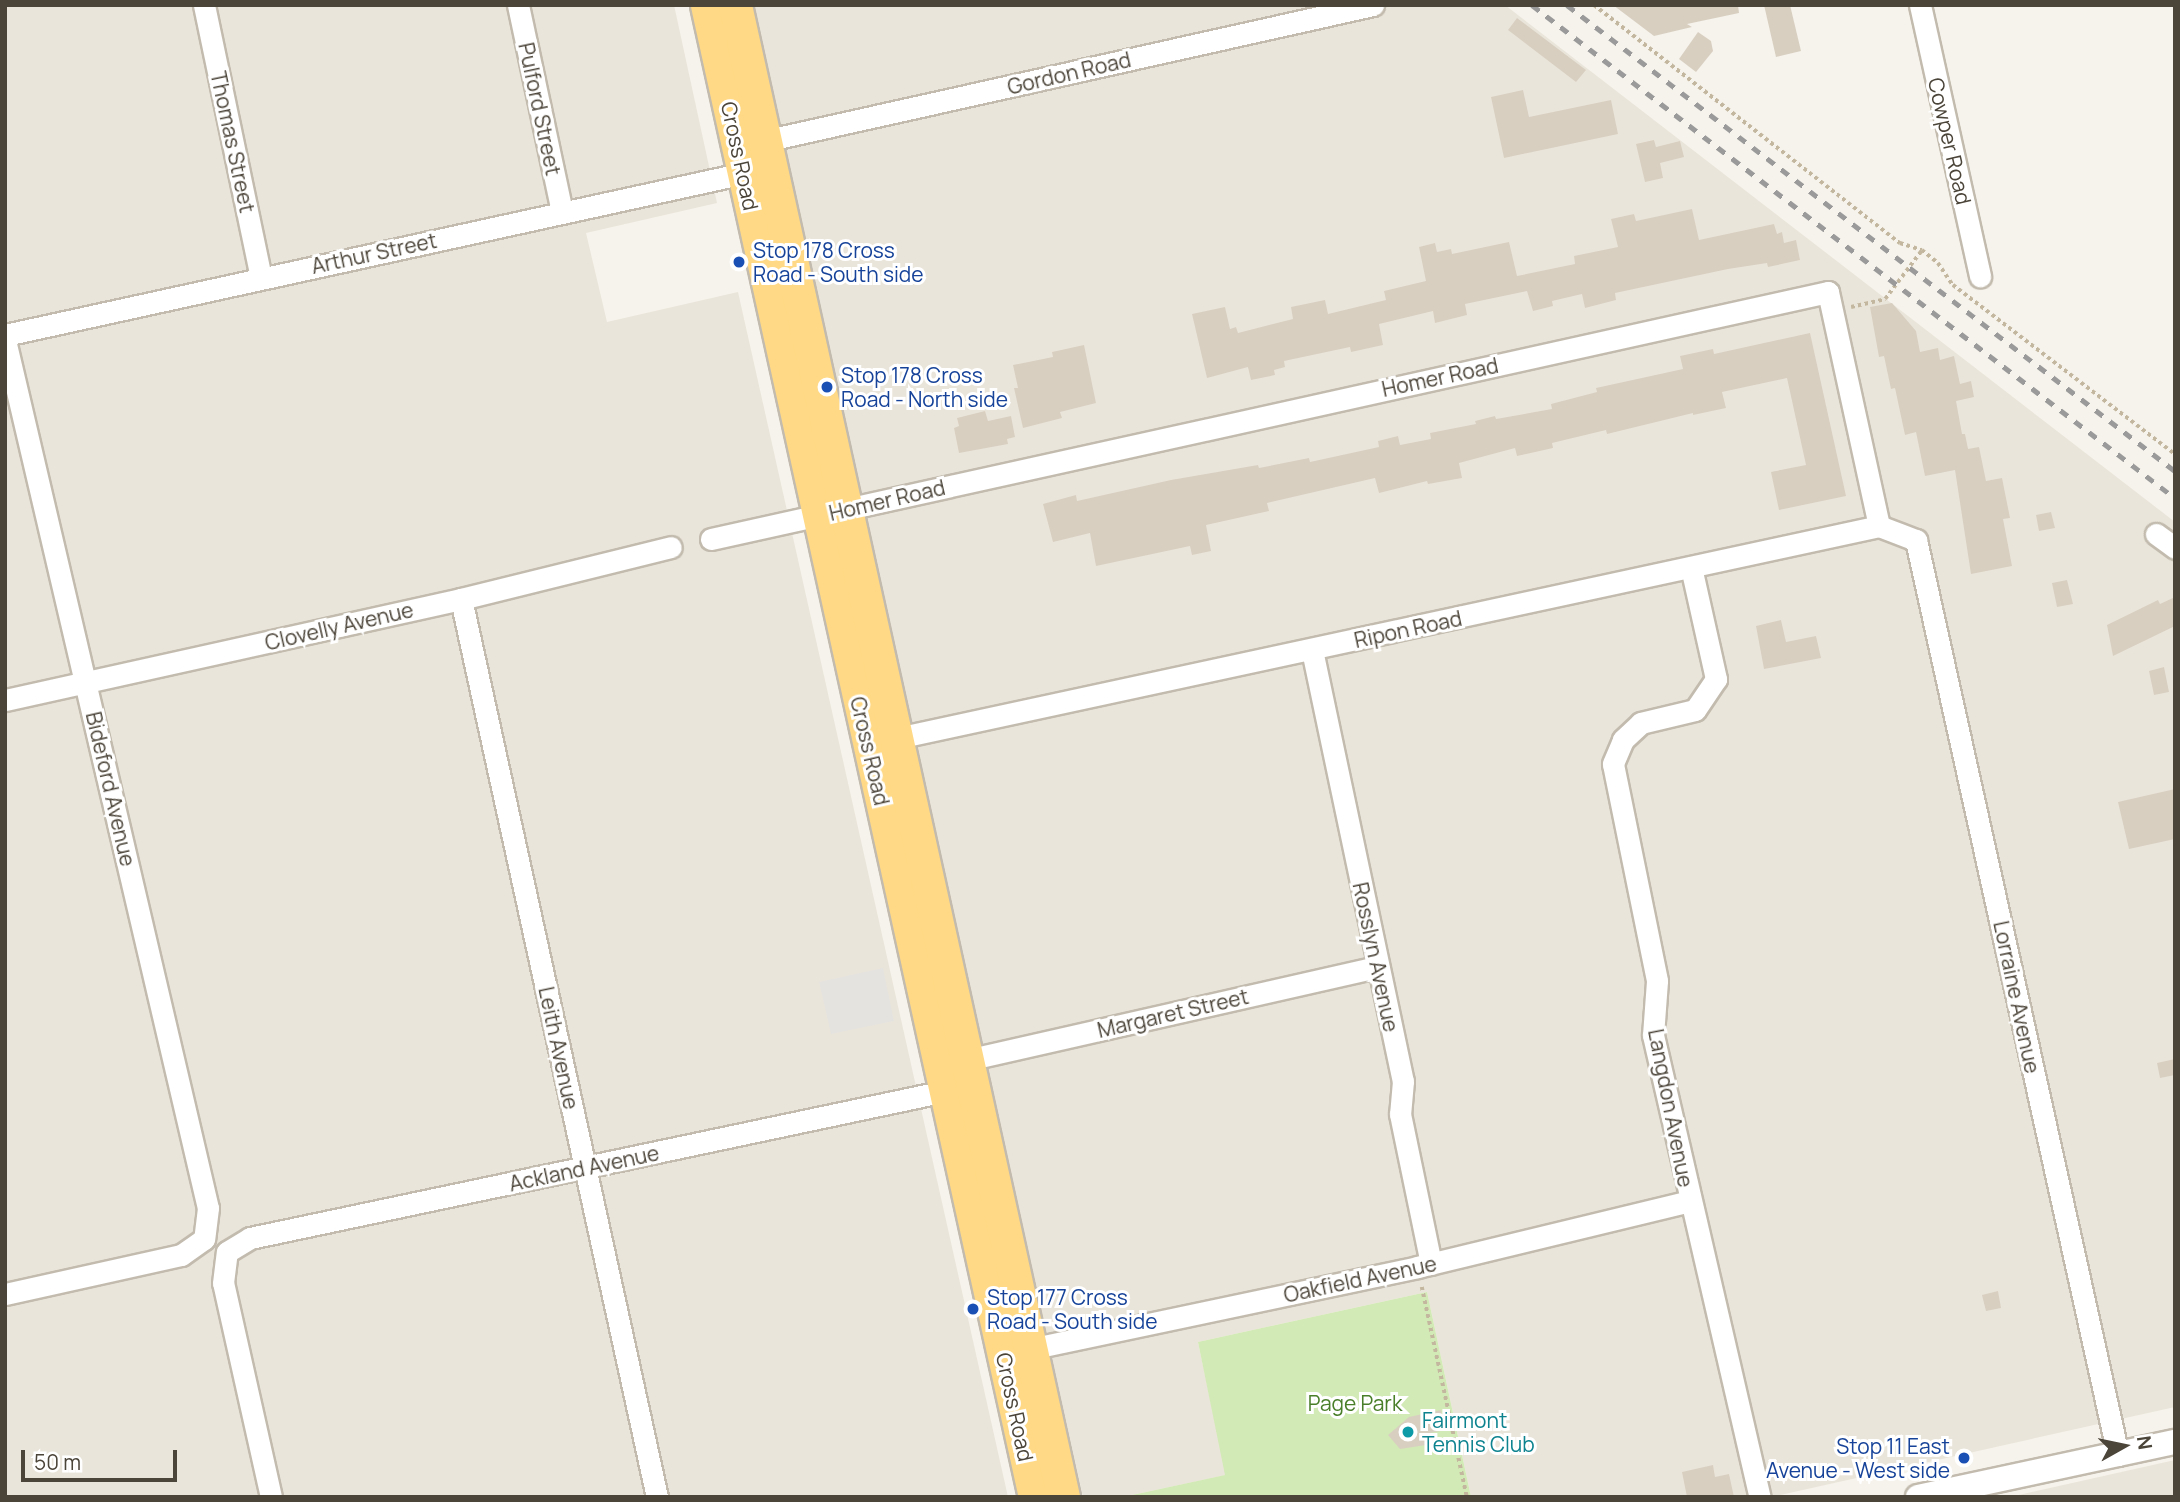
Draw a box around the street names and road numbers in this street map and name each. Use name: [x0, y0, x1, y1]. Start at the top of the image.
street label: Pulford Street: [514, 40, 566, 178]
street label: Gordon Road: [1005, 47, 1133, 99]
street label: Thomas Street: [206, 69, 260, 215]
street label: Cowper Road: [1923, 75, 1977, 207]
street label: Cross Road: [716, 99, 764, 213]
street label: Arthur Street: [309, 227, 439, 279]
street label: Homer Road: [1379, 352, 1501, 402]
street label: Homer Road: [827, 474, 947, 526]
street label: Clovelly Avenue: [262, 597, 416, 655]
street label: Ripon Road: [1352, 605, 1464, 653]
street label: Cross Road: [845, 694, 895, 808]
street label: Bideford Avenue: [81, 709, 141, 869]
street label: Rosslyn Avenue: [1348, 880, 1404, 1034]
street label: Lorraine Avenue: [1989, 918, 2045, 1076]
street label: Margaret Street: [1095, 983, 1251, 1043]
street label: Leith Avenue: [534, 984, 584, 1112]
street label: Langdon Avenue: [1643, 1027, 1699, 1189]
street label: Ackland Avenue: [507, 1140, 661, 1196]
street label: Oakfield Avenue: [1281, 1250, 1439, 1308]
street label: Cross Road: [991, 1350, 1039, 1464]

